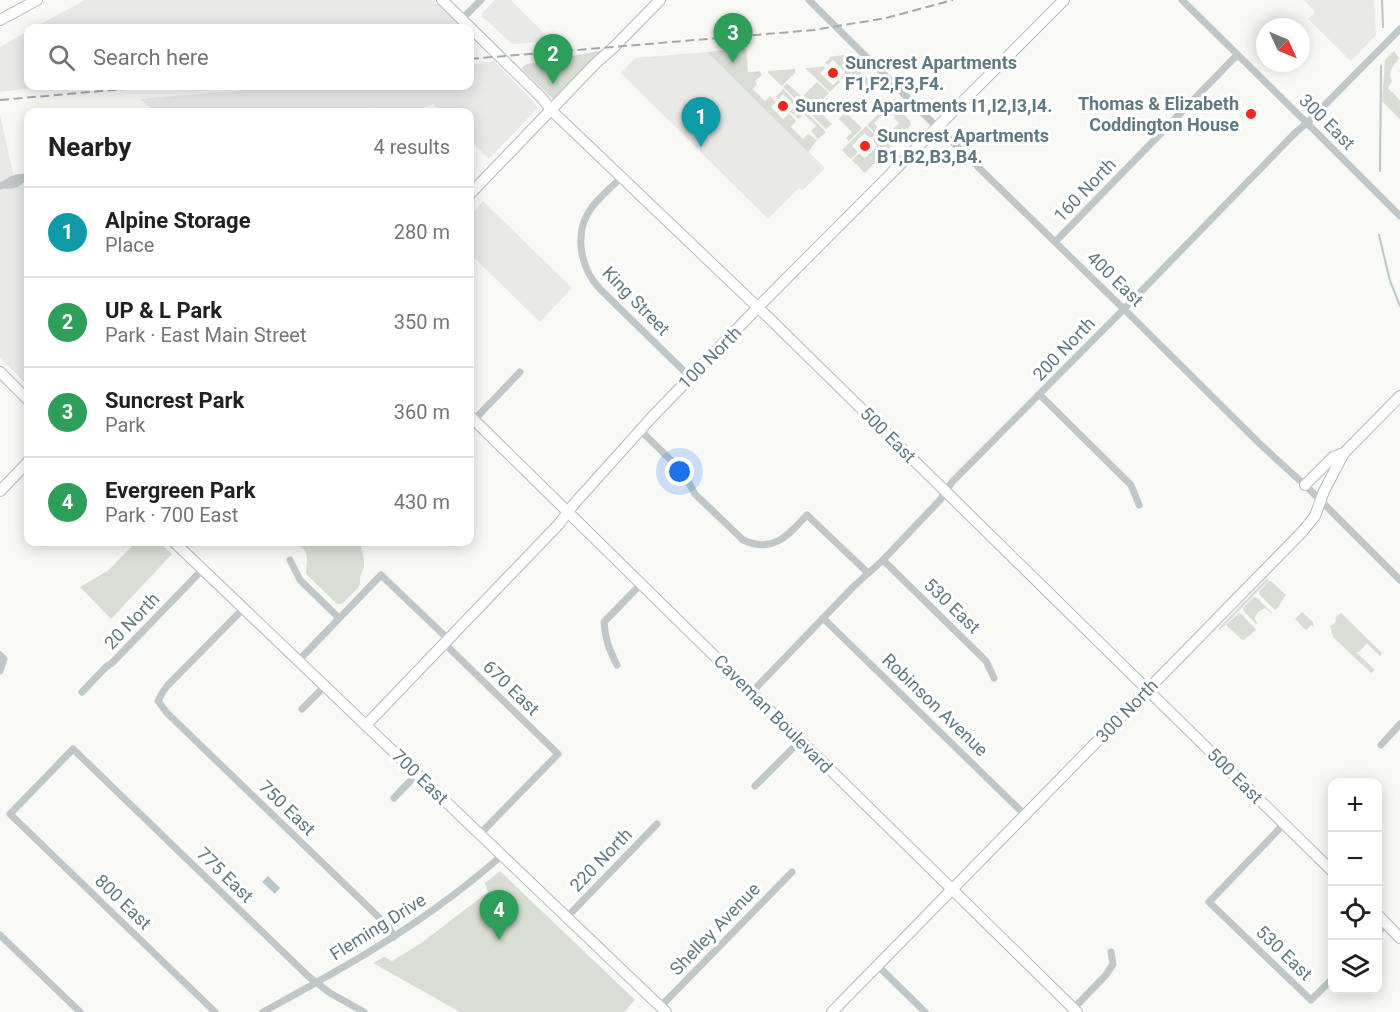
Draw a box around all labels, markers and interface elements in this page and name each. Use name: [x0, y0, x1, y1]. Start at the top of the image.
pin: 3: [714, 14, 752, 63]
north arrow: [1256, 18, 1310, 72]
search box: [24, 24, 474, 90]
pin: 2: [534, 34, 572, 84]
icon: search: [45, 41, 78, 74]
text: Search here: [93, 45, 209, 70]
place label: Suncrest Apartments F1,F2,F3,F4.: [845, 52, 1017, 94]
marker: Suncrest Apartments F1,F2,F3,F4.: [826, 66, 840, 80]
street label: 300 East: [1295, 89, 1360, 154]
place label: Thomas & Elizabeth Coddington House: [1078, 93, 1239, 135]
place label: Suncrest Apartments I1,I2,I3,I4.: [795, 95, 1052, 116]
pin: 1: [682, 98, 720, 147]
marker: Suncrest Apartments I1,I2,I3,I4.: [776, 99, 790, 113]
marker: Thomas & Elizabeth Coddington House: [1244, 107, 1258, 121]
place label: Suncrest Apartments B1,B2,B3,B4.: [877, 125, 1049, 167]
text: Nearby: [48, 132, 131, 162]
text: 4 results: [374, 135, 450, 159]
marker: Suncrest Apartments B1,B2,B3,B4.: [858, 139, 872, 153]
street label: 160 North: [1049, 153, 1120, 226]
text: Alpine Storage: [105, 208, 251, 233]
text: 1: [62, 220, 73, 244]
text: 280 m: [394, 220, 450, 244]
text: Place: [105, 233, 154, 257]
street label: 400 East: [1083, 247, 1148, 311]
street label: King Street: [598, 262, 674, 340]
text: UP & L Park: [105, 298, 222, 323]
text: 2: [62, 310, 73, 334]
text: 350 m: [394, 310, 450, 334]
street label: 200 North: [1028, 312, 1099, 385]
street label: 100 North: [674, 322, 745, 393]
text: Park · East Main Street: [105, 323, 307, 347]
text: Suncrest Park: [105, 388, 244, 413]
text: 3: [62, 400, 73, 424]
text: 360 m: [394, 400, 450, 424]
street label: 500 East: [856, 402, 921, 467]
text: Park: [105, 413, 145, 437]
your location: [665, 457, 694, 486]
text: Evergreen Park: [105, 478, 255, 503]
text: 4: [62, 490, 73, 514]
text: 430 m: [394, 490, 450, 514]
text: Park · 700 East: [105, 503, 238, 527]
street label: 530 East: [920, 574, 985, 638]
street label: 20 North: [100, 588, 164, 653]
street label: Robinson Avenue: [878, 649, 992, 760]
street label: Caveman Boulevard: [710, 650, 837, 777]
street label: 670 East: [479, 656, 544, 720]
street label: 300 North: [1091, 674, 1162, 747]
street label: 500 East: [1203, 743, 1268, 808]
street label: 700 East: [388, 745, 453, 809]
street label: 750 East: [255, 776, 320, 840]
map controls: [1328, 778, 1382, 994]
button: +: [1328, 778, 1382, 832]
street label: 220 North: [565, 823, 636, 896]
button: −: [1328, 832, 1382, 886]
street label: 775 East: [193, 843, 258, 907]
street label: 800 East: [91, 870, 156, 934]
street label: Shelley Avenue: [665, 878, 764, 979]
button: locate: [1328, 886, 1382, 940]
street label: Fleming Drive: [326, 889, 430, 964]
pin: 4: [480, 890, 518, 940]
street label: 530 East: [1252, 921, 1317, 985]
button: layers: [1328, 940, 1382, 994]

